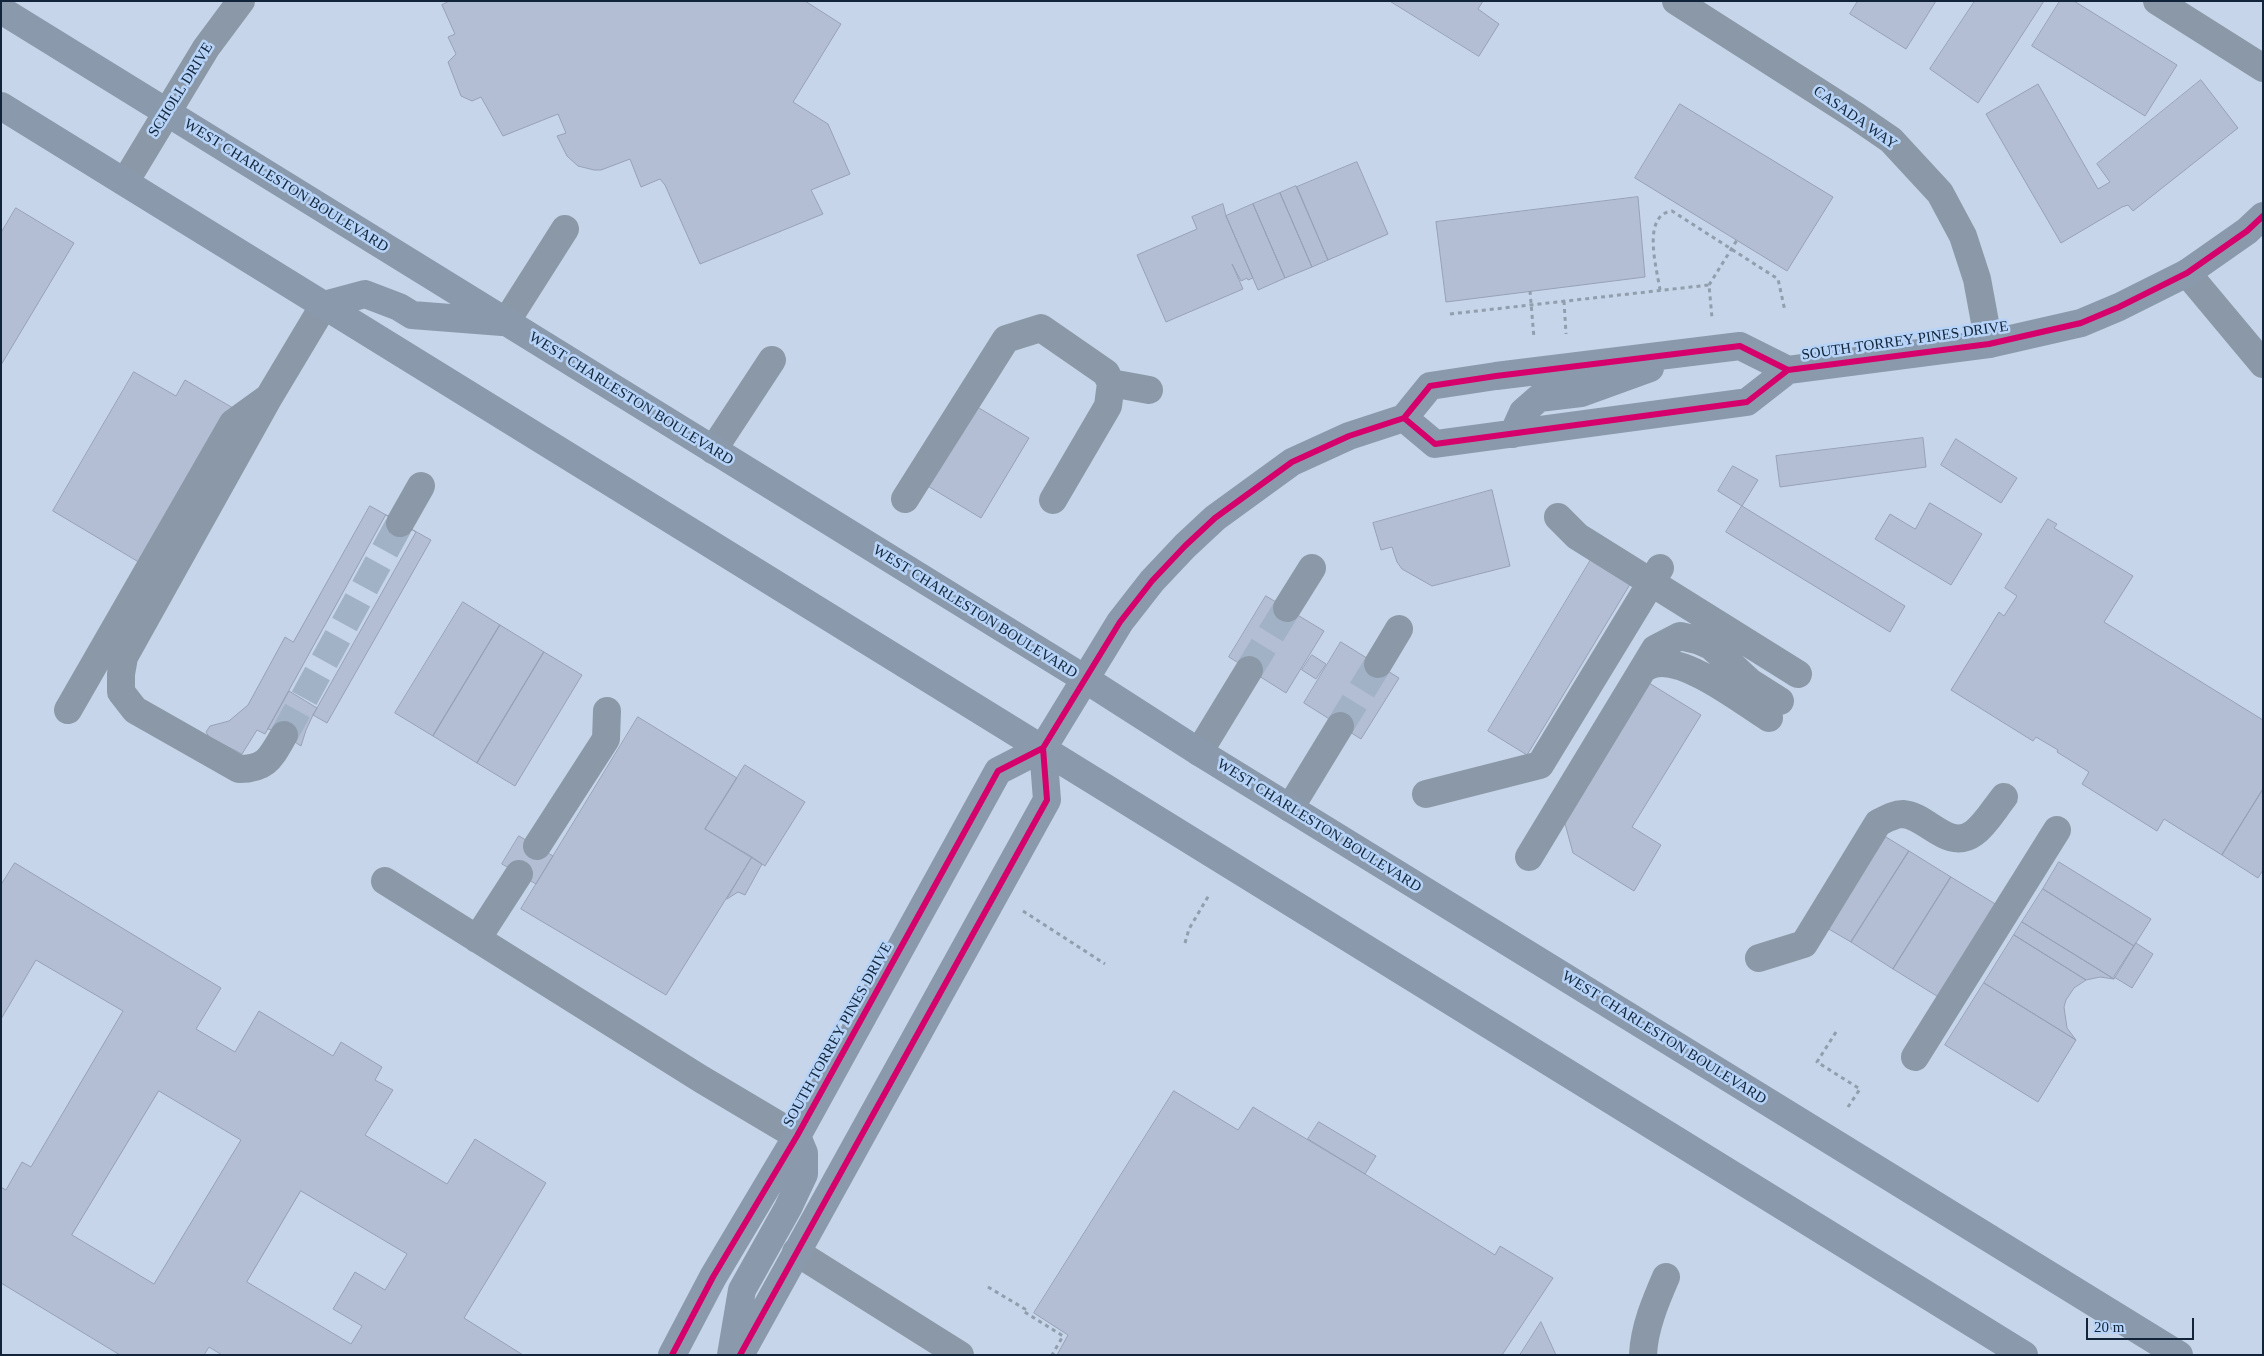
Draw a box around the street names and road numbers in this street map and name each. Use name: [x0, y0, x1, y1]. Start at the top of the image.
street label: SCHOLL DRIVE: [145, 39, 217, 141]
street label: CASADA WAY: [1810, 82, 1900, 154]
street label: WEST CHARLESTON BOULEVARD: [180, 115, 392, 257]
street label: SOUTH TORREY PINES DRIVE: [1801, 318, 2009, 364]
street label: WEST CHARLESTON BOULEVARD: [525, 328, 737, 470]
street label: WEST CHARLESTON BOULEVARD: [869, 541, 1081, 683]
street label: WEST CHARLESTON BOULEVARD: [1213, 755, 1425, 897]
street label: SOUTH TORREY PINES DRIVE: [780, 939, 896, 1131]
street label: WEST CHARLESTON BOULEVARD: [1558, 967, 1770, 1109]

